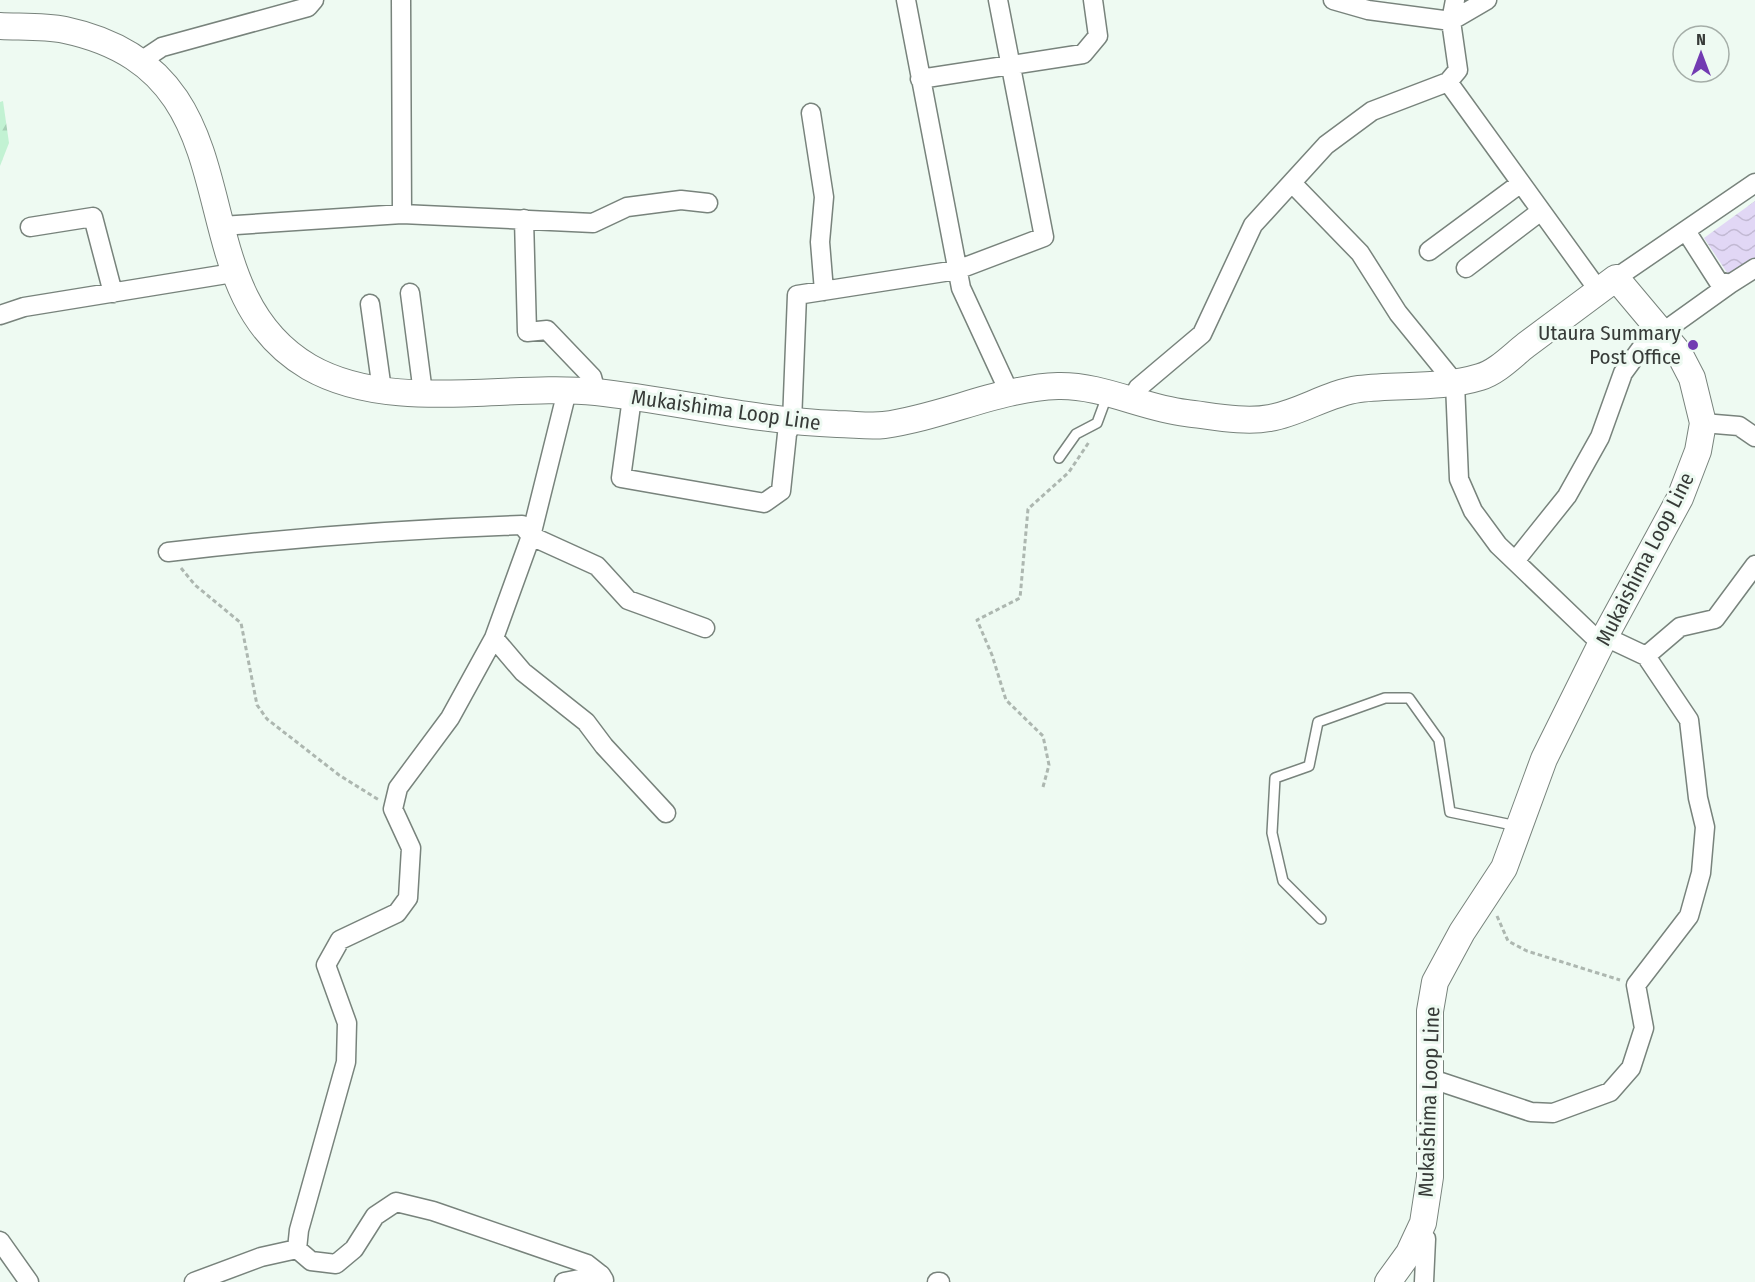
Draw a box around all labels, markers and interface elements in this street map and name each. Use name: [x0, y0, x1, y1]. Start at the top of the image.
north arrow: [1671, 24, 1731, 84]
text: N: [1696, 30, 1706, 49]
place label: Utaura Summary Post Office: [1538, 320, 1682, 370]
marker: Utaura Summary Post Office: [1686, 338, 1700, 352]
street label: Mukaishima Loop Line: [630, 384, 822, 436]
street label: Mukaishima Loop Line: [1590, 468, 1700, 650]
street label: Mukaishima Loop Line: [1413, 1006, 1445, 1198]

